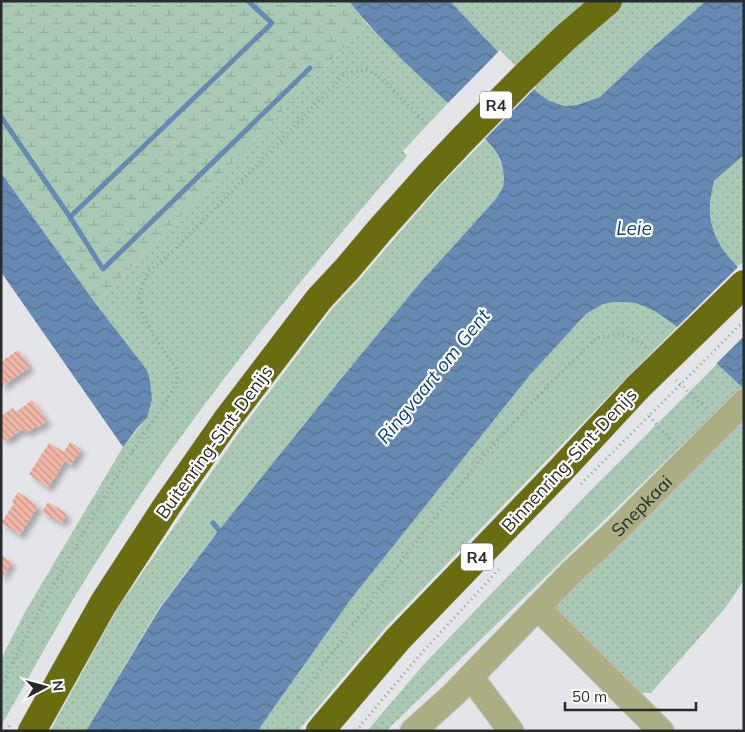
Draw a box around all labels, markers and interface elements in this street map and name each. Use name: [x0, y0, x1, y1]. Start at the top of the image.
road number: R4: [480, 92, 512, 118]
water label: Leie: [616, 216, 652, 240]
water label: Ringvaart om Gent: [371, 303, 496, 448]
street label: Buitenring-Sint-Denijs: [151, 361, 277, 523]
street label: Binnenring-Sint-Denijs: [496, 383, 642, 537]
street label: Snepkaai: [606, 470, 677, 541]
road number: R4: [461, 544, 493, 570]
north arrow: [20, 662, 70, 712]
text: N: [48, 679, 67, 692]
scale bar: [565, 680, 696, 712]
text: 50 m: [572, 687, 607, 706]

